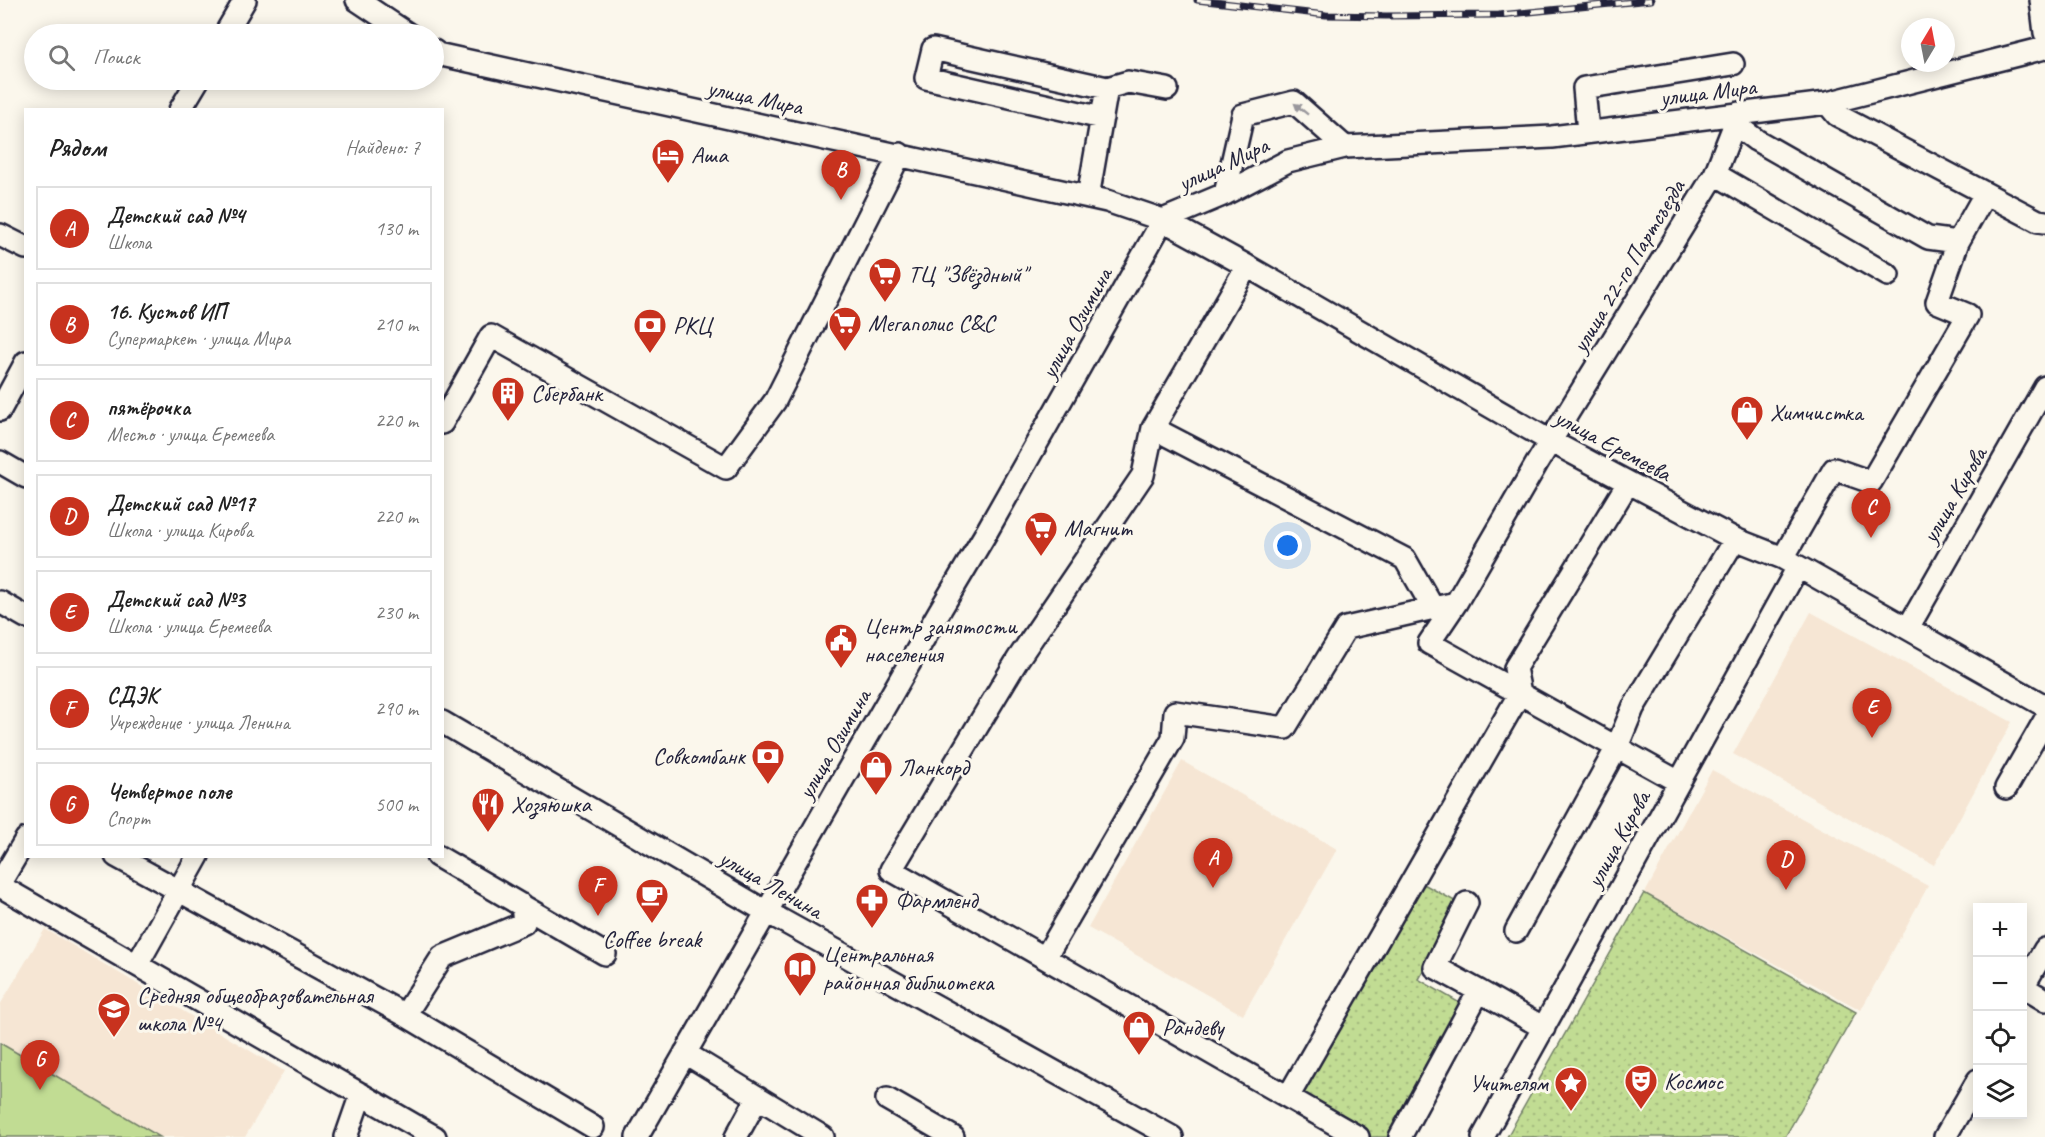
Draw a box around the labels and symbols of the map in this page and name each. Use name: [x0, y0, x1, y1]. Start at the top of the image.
north arrow: [1901, 18, 1955, 72]
street label: улица Мира: [1656, 71, 1759, 113]
street label: улица Мира: [703, 72, 807, 122]
one-way arrow: [1293, 103, 1309, 115]
street label: улица Мира: [1171, 129, 1274, 199]
hotel icon: Аша: [650, 137, 686, 184]
place label: Аша: [691, 140, 729, 170]
pin: B: [822, 150, 860, 200]
street label: улица 22-го Партсъезда: [1564, 173, 1693, 360]
supermarket icon: ТЦ "Звёздный": [867, 256, 903, 303]
place label: ТЦ "Звёздный": [908, 259, 1032, 290]
street label: улица Озимина: [1032, 260, 1120, 385]
supermarket icon: Мегаполис C&C: [827, 305, 863, 352]
bank icon: РКЦ: [632, 307, 668, 354]
place label: Мегаполис C&C: [868, 308, 997, 338]
place label: РКЦ: [673, 310, 714, 340]
building icon: Сбербанк: [490, 375, 526, 422]
place label: Сбербанк: [531, 378, 604, 408]
shop icon: Химчистка: [1729, 394, 1765, 441]
place label: Химчистка: [1770, 397, 1865, 427]
street label: улица Еремеева: [1548, 401, 1678, 489]
street label: улица Кирова: [1914, 440, 1995, 550]
pin: C: [1852, 488, 1890, 538]
supermarket icon: Магнит: [1023, 510, 1059, 557]
place label: Магнит: [1064, 513, 1133, 543]
your location: [1273, 531, 1302, 560]
place label: Центр занятости населения: [864, 611, 1018, 669]
public building icon: Центр занятости населения: [823, 622, 859, 669]
street label: улица Озимина: [789, 682, 879, 806]
pin: E: [1852, 688, 1892, 738]
bank icon: Совкомбанк: [750, 738, 786, 785]
place label: Совкомбанк: [653, 741, 747, 771]
shop icon: Ланкорд: [858, 749, 894, 796]
place label: Ланкорд: [899, 752, 971, 782]
street label: улица Кирова: [1578, 784, 1658, 894]
restaurant icon: Хозяюшка: [470, 786, 506, 833]
place label: Хозяюшка: [511, 789, 593, 820]
pin: A: [1194, 838, 1232, 888]
pin: D: [1766, 840, 1806, 890]
street label: улица Ленина: [712, 841, 830, 927]
pin: F: [578, 866, 618, 916]
cafe icon: Coffee break: [634, 877, 670, 924]
pharmacy icon: Фармленд: [854, 882, 890, 929]
place label: Фармленд: [895, 885, 980, 915]
place label: Coffee break: [603, 924, 703, 954]
place label: Центральная районная библиотека: [823, 939, 995, 997]
library icon: Центральная районная библиотека: [782, 950, 818, 997]
place label: Средняя общеобразовательная школа №4: [137, 980, 375, 1038]
school or university icon: Средняя общеобразовательная школа №4: [96, 991, 132, 1038]
shop icon: Рандеву: [1121, 1009, 1157, 1056]
place label: Рандеву: [1162, 1012, 1225, 1042]
pin: G: [20, 1040, 60, 1090]
theatre icon: Космос: [1623, 1063, 1659, 1110]
place icon: Учителям: [1553, 1065, 1589, 1112]
place label: Космос: [1664, 1066, 1724, 1096]
place label: Учителям: [1469, 1068, 1549, 1098]

